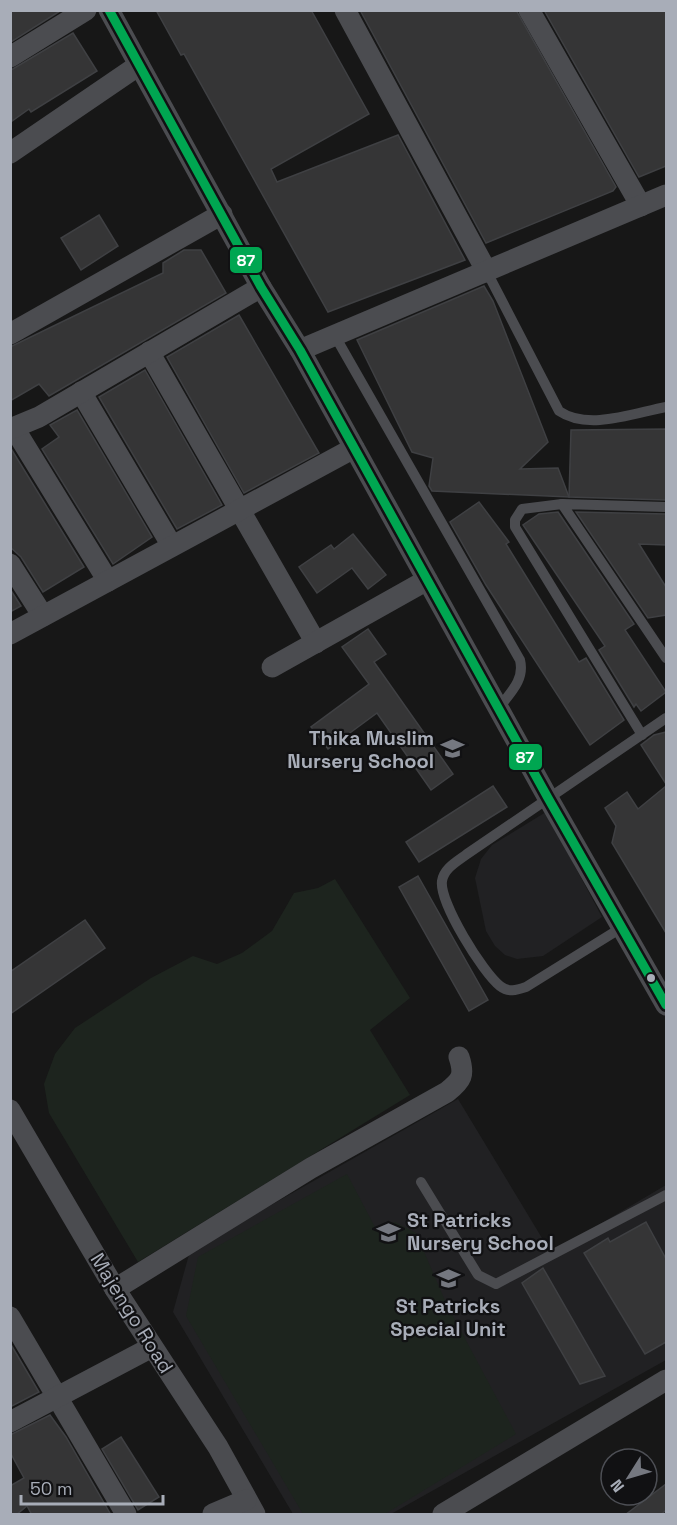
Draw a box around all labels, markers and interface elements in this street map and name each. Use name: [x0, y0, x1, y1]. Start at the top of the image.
line badge: 87: [229, 246, 263, 274]
text: 87: [237, 250, 255, 271]
place label: Thika Muslim Nursery School: [287, 725, 434, 774]
school or university icon: Thika Muslim Nursery School: [439, 736, 465, 762]
line badge: 87: [508, 743, 543, 771]
text: 87: [516, 747, 534, 768]
unlabelled marker: [645, 972, 657, 984]
place label: St Patricks Nursery School: [407, 1207, 554, 1256]
school or university icon: St Patricks Nursery School: [376, 1219, 402, 1245]
street label: Majengo Road: [85, 1248, 179, 1378]
school or university icon: St Patricks Special Unit: [435, 1266, 461, 1292]
place label: St Patricks Special Unit: [390, 1293, 506, 1342]
north arrow: [599, 1447, 659, 1507]
scale bar: [21, 1468, 164, 1506]
text: N: [606, 1475, 629, 1496]
text: 50 m: [30, 1477, 72, 1500]

